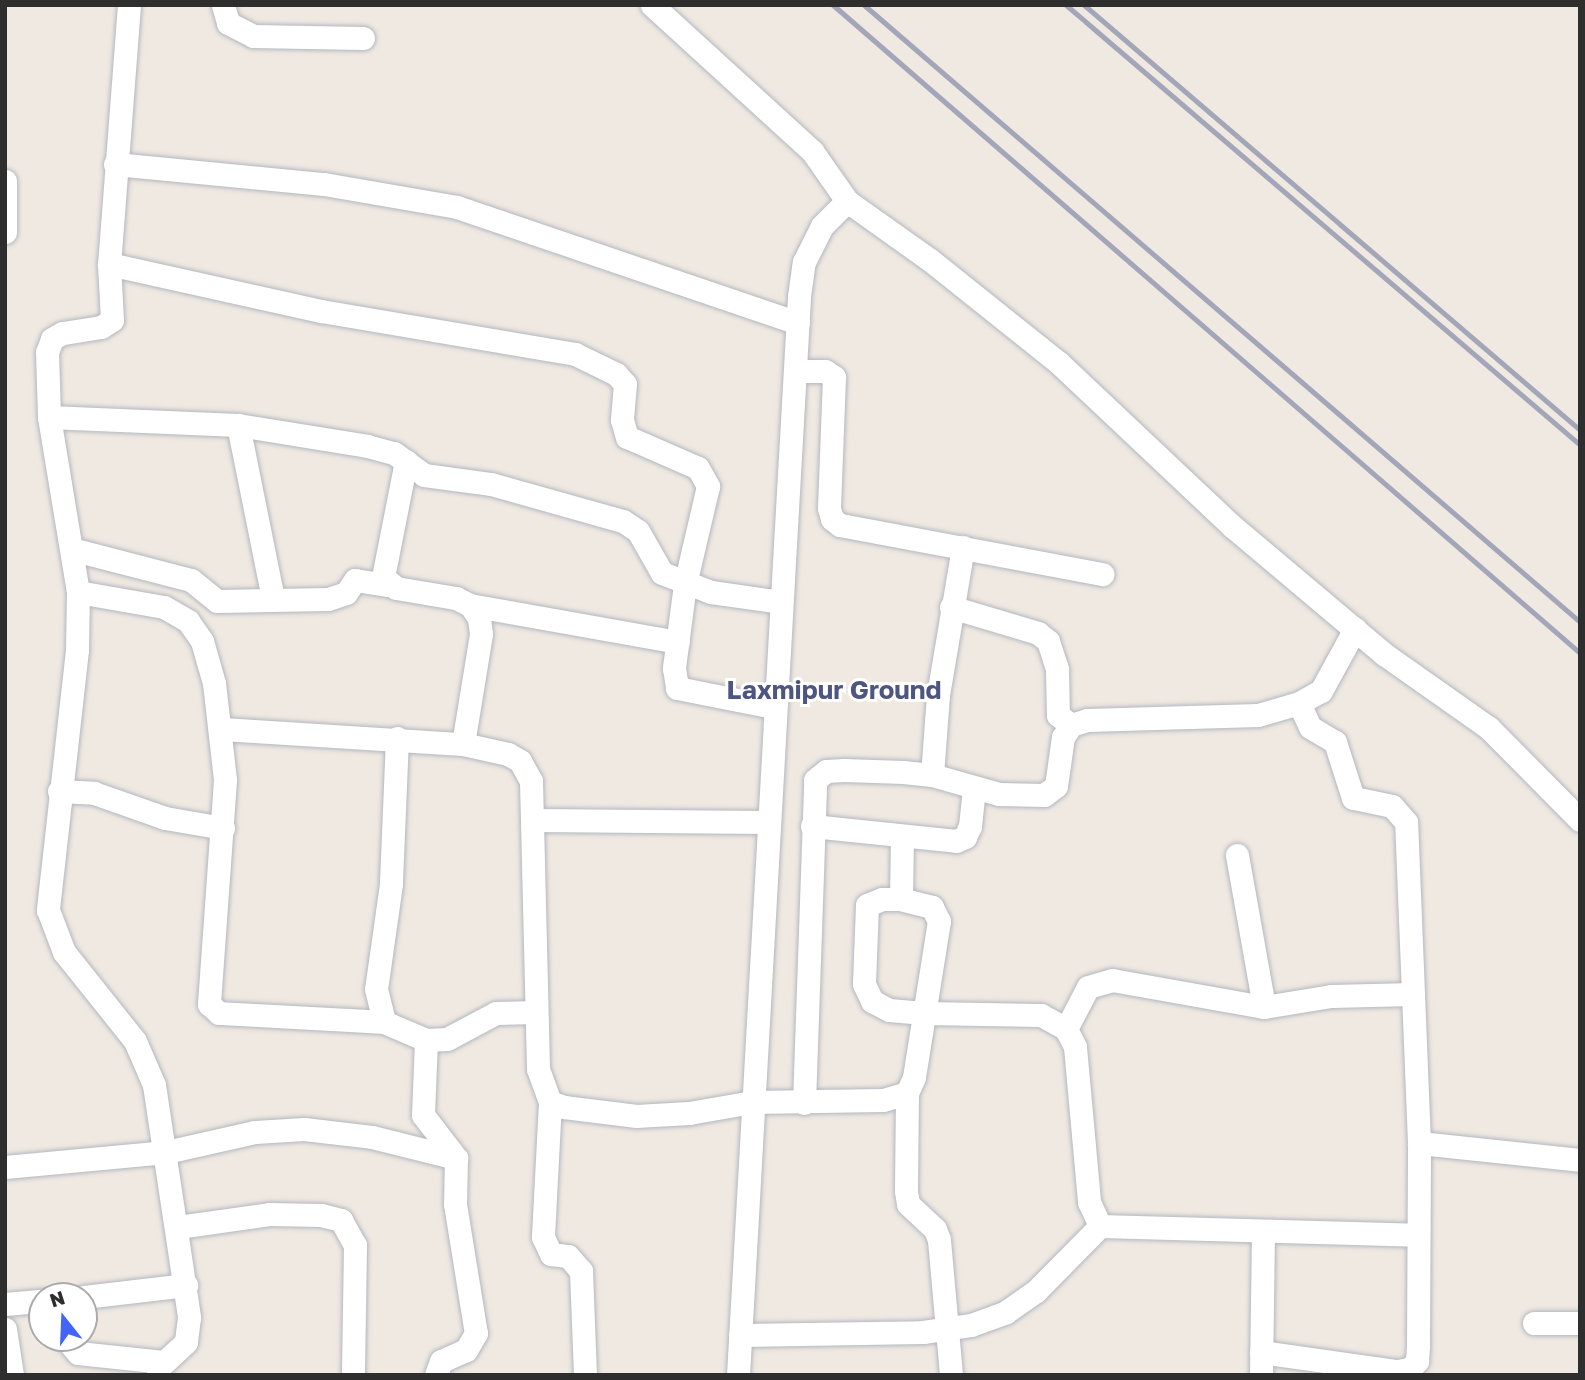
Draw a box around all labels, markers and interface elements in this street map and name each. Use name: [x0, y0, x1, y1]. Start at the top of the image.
district label: Laxmipur Ground: [727, 674, 941, 706]
north arrow: [28, 1282, 98, 1352]
text: N: [47, 1285, 67, 1312]

